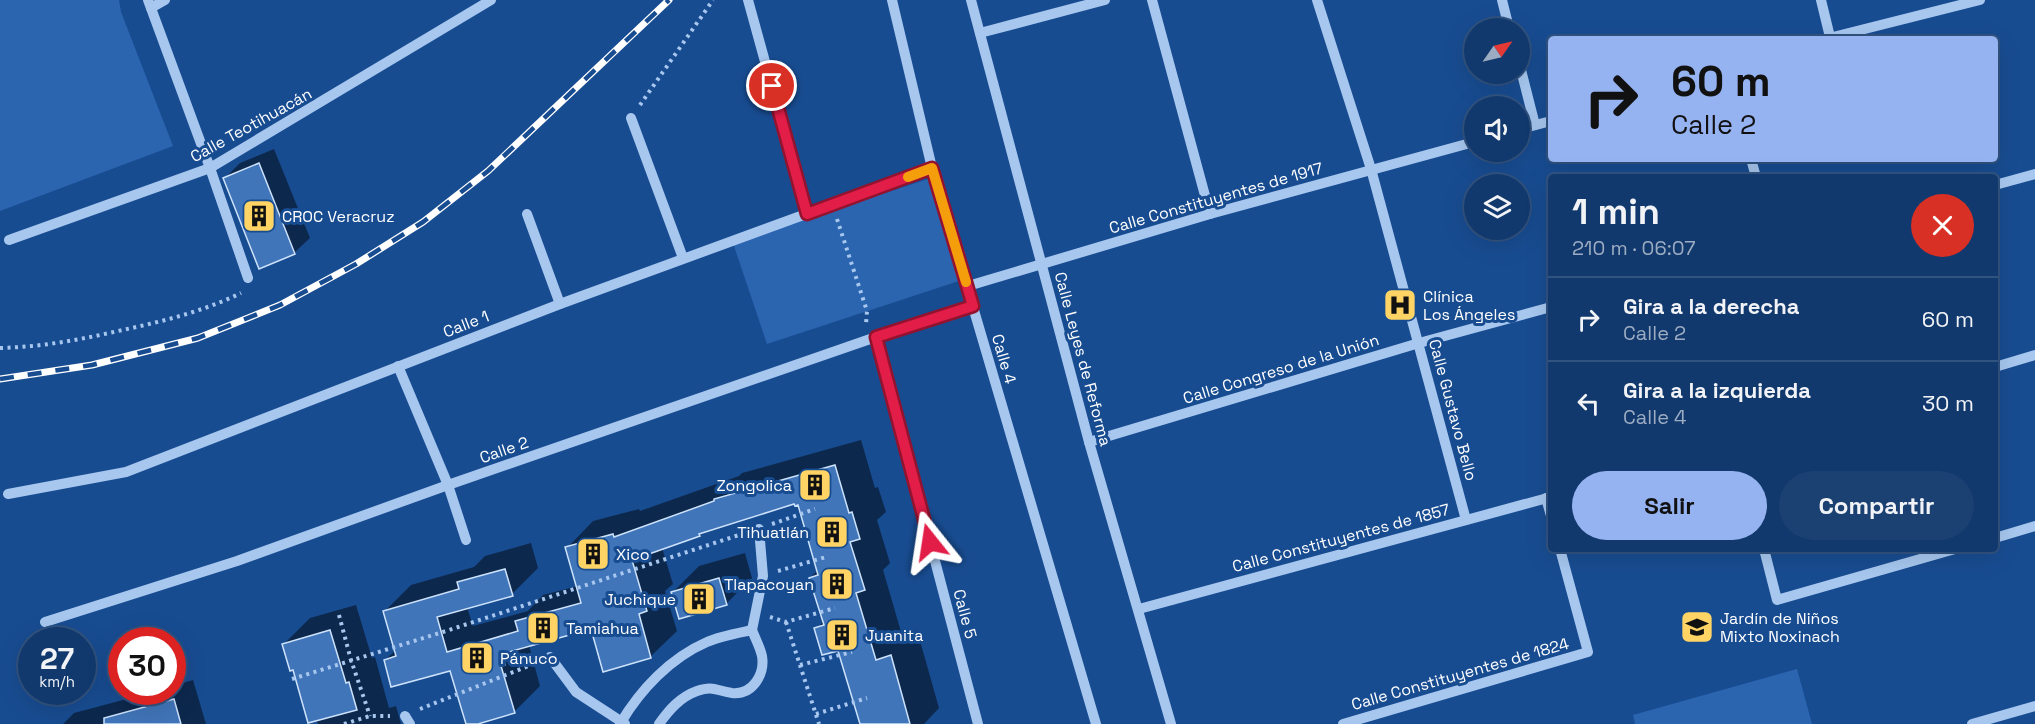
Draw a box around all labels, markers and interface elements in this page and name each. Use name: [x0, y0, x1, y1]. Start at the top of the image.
north arrow: [1464, 18, 1530, 84]
map controls: [1464, 18, 1530, 240]
text: 60 m: [1671, 55, 1771, 108]
pin: [746, 60, 797, 111]
icon: right: [1572, 60, 1650, 138]
icon: arrive: [755, 69, 788, 102]
street label: Calle Teotihuacán: [187, 83, 315, 167]
button: sound: [1464, 96, 1530, 162]
text: Calle 2: [1671, 107, 1756, 142]
street label: Calle Constituyentes de 1917: [1107, 157, 1325, 239]
button: layers: [1464, 174, 1530, 240]
text: 1 min: [1572, 189, 1660, 235]
button: close: [1911, 194, 1974, 257]
building icon: CROC Veracruz: [241, 198, 277, 234]
place label: CROC Veracruz: [282, 206, 395, 227]
text: 210 m · 06:07: [1572, 235, 1695, 261]
street label: Calle Leyes de Reforma: [1050, 270, 1116, 448]
place label: Clínica Los Ángeles: [1423, 286, 1515, 325]
hospital icon: Clínica Los Ángeles: [1382, 287, 1418, 323]
text: Gira a la derecha: [1623, 292, 1800, 320]
icon: right: [1572, 303, 1605, 336]
text: 60 m: [1922, 305, 1974, 333]
street label: Calle 1: [440, 306, 492, 342]
text: Calle 2: [1623, 320, 1686, 346]
street label: Calle Congreso de la Unión: [1180, 329, 1382, 409]
street label: Calle 4: [987, 332, 1021, 386]
street label: Calle Gustavo Bello: [1424, 337, 1482, 483]
text: Gira a la izquierda: [1623, 376, 1811, 404]
icon: left: [1572, 387, 1605, 420]
text: 30 m: [1922, 389, 1974, 417]
text: Calle 4: [1623, 404, 1687, 430]
street label: Calle 2: [477, 432, 531, 468]
building icon: Zongolica: [797, 467, 833, 503]
button: Salir: [1572, 471, 1767, 540]
button: Compartir: [1779, 471, 1974, 540]
place label: Zongolica: [717, 475, 792, 496]
street label: Calle Constituyentes de 1857: [1230, 499, 1452, 577]
position arrow: [898, 510, 962, 574]
building icon: Tihuatlán: [814, 514, 850, 550]
place label: Tihuatlán: [737, 522, 809, 543]
building icon: Xico: [575, 536, 611, 572]
place label: Xico: [616, 544, 650, 565]
building icon: Tlapacoyan: [819, 566, 855, 602]
place label: Tlapacoyan: [724, 574, 814, 595]
building icon: Juchique: [681, 581, 717, 617]
street label: Calle 5: [948, 587, 982, 641]
place label: Juchique: [604, 589, 676, 610]
place label: Jardín de Niños Mixto Noxinach: [1720, 608, 1840, 647]
school or university icon: Jardín de Niños Mixto Noxinach: [1679, 609, 1715, 645]
building icon: Tamiahua: [525, 610, 561, 646]
building icon: Juanita: [824, 617, 860, 653]
place label: Tamiahua: [566, 618, 639, 639]
place label: Juanita: [865, 625, 923, 646]
speed limit sign: 30: [108, 627, 186, 705]
street label: Calle Constituyentes de 1824: [1349, 633, 1571, 715]
text: 27: [40, 639, 74, 678]
building icon: Pánuco: [459, 640, 495, 676]
place label: Pánuco: [500, 648, 558, 669]
text: km/h: [39, 672, 75, 691]

